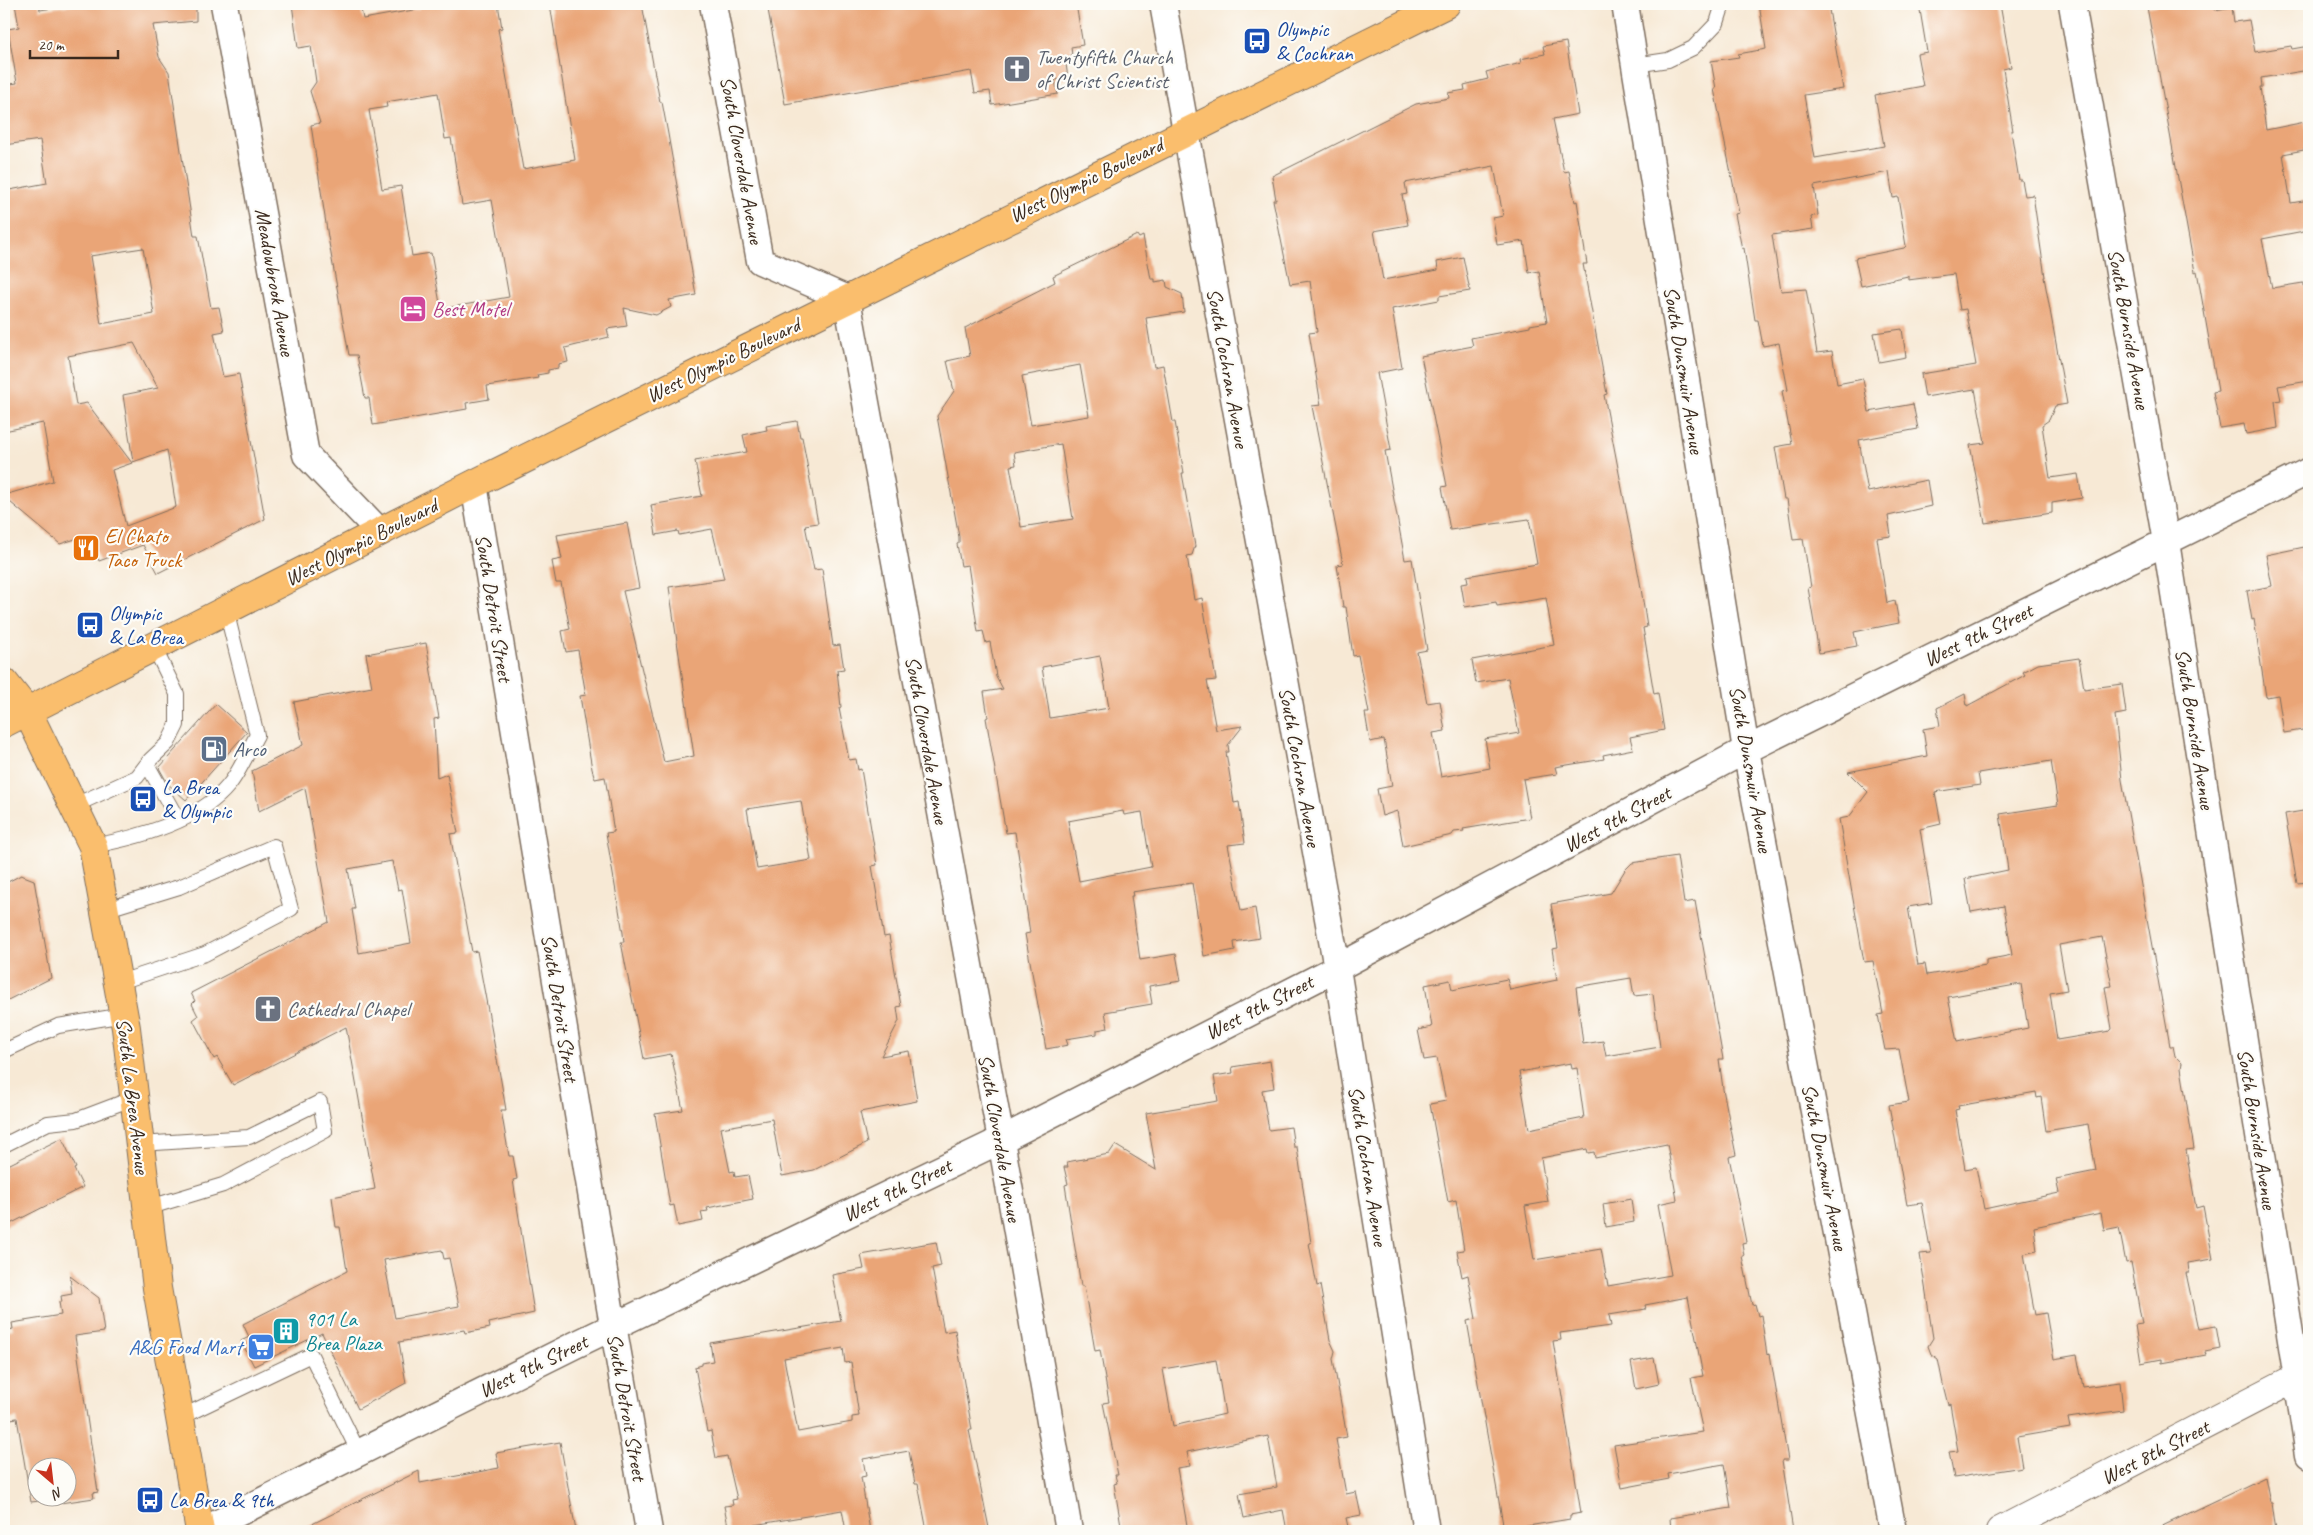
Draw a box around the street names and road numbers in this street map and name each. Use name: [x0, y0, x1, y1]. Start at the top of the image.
street label: South Cloverdale Avenue: [714, 74, 770, 247]
street label: West Olympic Boulevard: [1005, 130, 1170, 228]
street label: Meadowbrook Avenue: [249, 206, 301, 359]
street label: South Burnside Avenue: [2102, 247, 2156, 412]
street label: South Dunsmuir Avenue: [1658, 285, 1710, 457]
street label: South Cochran Avenue: [1201, 286, 1255, 452]
street label: West Olympic Boulevard: [642, 310, 807, 408]
street label: West Olympic Boulevard: [281, 491, 445, 592]
street label: South Detroit Street: [470, 532, 519, 686]
street label: West 9th Street: [1919, 597, 2038, 672]
street label: South Burnside Avenue: [2170, 647, 2221, 812]
street label: South Cloverdale Avenue: [899, 654, 955, 827]
street label: South Dunsmuir Avenue: [1724, 684, 1779, 855]
street label: South Cochran Avenue: [1273, 685, 1327, 851]
street label: West 9th Street: [1559, 779, 1677, 858]
street label: South Detroit Street: [536, 932, 585, 1086]
street label: West 9th Street: [1201, 968, 1319, 1045]
street label: South La Brea Avenue: [111, 1017, 156, 1176]
street label: South Burnside Avenue: [2232, 1047, 2283, 1212]
street label: South Cloverdale Avenue: [972, 1052, 1028, 1225]
street label: South Dunsmuir Avenue: [1796, 1082, 1854, 1253]
street label: South Cochran Avenue: [1343, 1084, 1394, 1250]
street label: West 9th Street: [838, 1152, 957, 1227]
street label: West 9th Street: [474, 1328, 593, 1403]
street label: South Detroit Street: [601, 1331, 653, 1485]
street label: West 8th Street: [2097, 1413, 2215, 1490]

